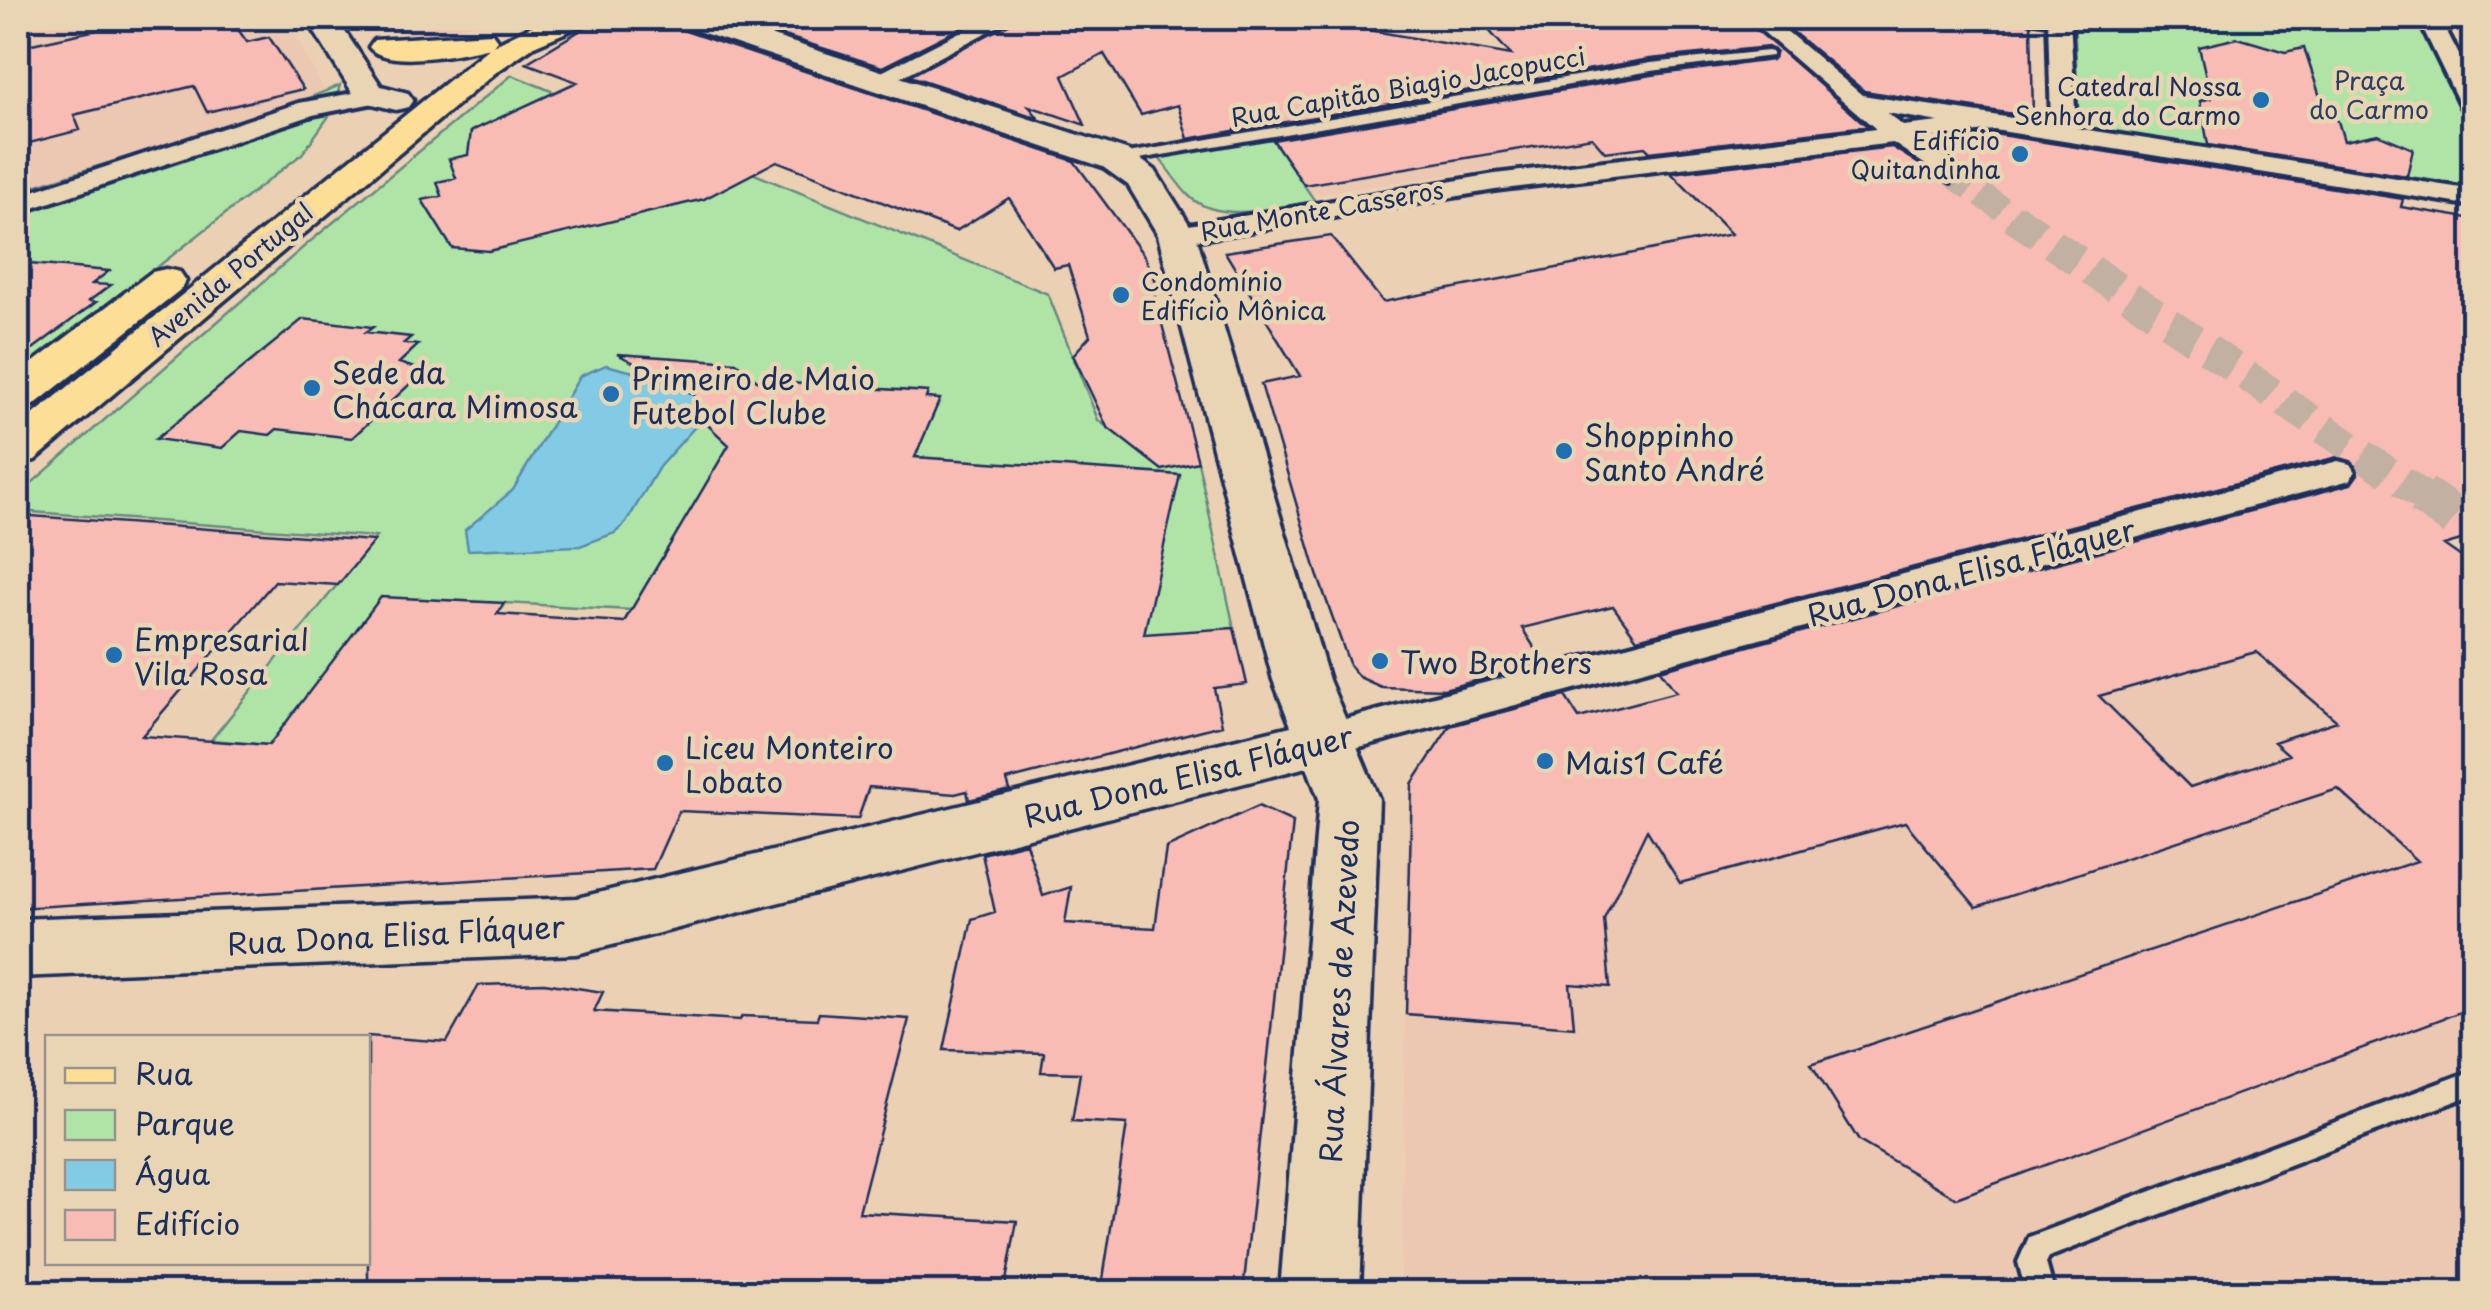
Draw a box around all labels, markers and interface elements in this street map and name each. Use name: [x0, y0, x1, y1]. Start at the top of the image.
street label: Rua Capitão Biagio Jacopucci: [1228, 36, 1588, 136]
park label: Praça do Carmo: [2309, 61, 2429, 128]
place label: Catedral Nossa Senhora do Carmo: [2014, 67, 2241, 134]
marker: Catedral Nossa Senhora do Carmo: [2250, 89, 2272, 111]
place label: Edifício Quitandinha: [1851, 121, 2000, 188]
marker: Edifício Quitandinha: [2009, 143, 2031, 165]
street label: Rua Monte Casseros: [1197, 170, 1447, 250]
street label: Avenida Portugal: [139, 193, 321, 355]
place label: Condomínio Edifício Mônica: [1141, 262, 1326, 329]
marker: Condomínio Edifício Mônica: [1110, 284, 1132, 306]
place label: Sede da Chácara Mimosa: [332, 349, 578, 428]
place label: Primeiro de Maio Futebol Clube: [631, 355, 875, 434]
marker: Sede da Chácara Mimosa: [301, 377, 323, 399]
marker: Primeiro de Maio Futebol Clube: [600, 383, 622, 405]
place label: Shoppinho Santo André: [1584, 412, 1765, 491]
marker: Shoppinho Santo André: [1553, 440, 1575, 462]
street label: Rua Dona Elisa Fláquer: [1802, 506, 2140, 636]
place label: Empresarial Vila Rosa: [134, 616, 309, 695]
place label: Two Brothers: [1400, 639, 1592, 684]
marker: Empresarial Vila Rosa: [103, 644, 125, 666]
marker: Two Brothers: [1369, 650, 1391, 672]
street label: Rua Dona Elisa Fláquer: [1019, 712, 1358, 838]
place label: Liceu Monteiro Lobato: [685, 724, 894, 803]
place label: Mais1 Café: [1565, 739, 1724, 784]
marker: Mais1 Café: [1534, 750, 1556, 772]
marker: Liceu Monteiro Lobato: [654, 752, 676, 774]
street label: Rua Álvares de Azevedo: [1307, 818, 1369, 1164]
street label: Rua Dona Elisa Fláquer: [226, 903, 566, 965]
legend: [45, 1035, 370, 1265]
text: Rua: [135, 1050, 193, 1095]
text: Parque: [135, 1100, 235, 1145]
text: Água: [135, 1150, 210, 1195]
text: Edifício: [135, 1200, 240, 1245]

